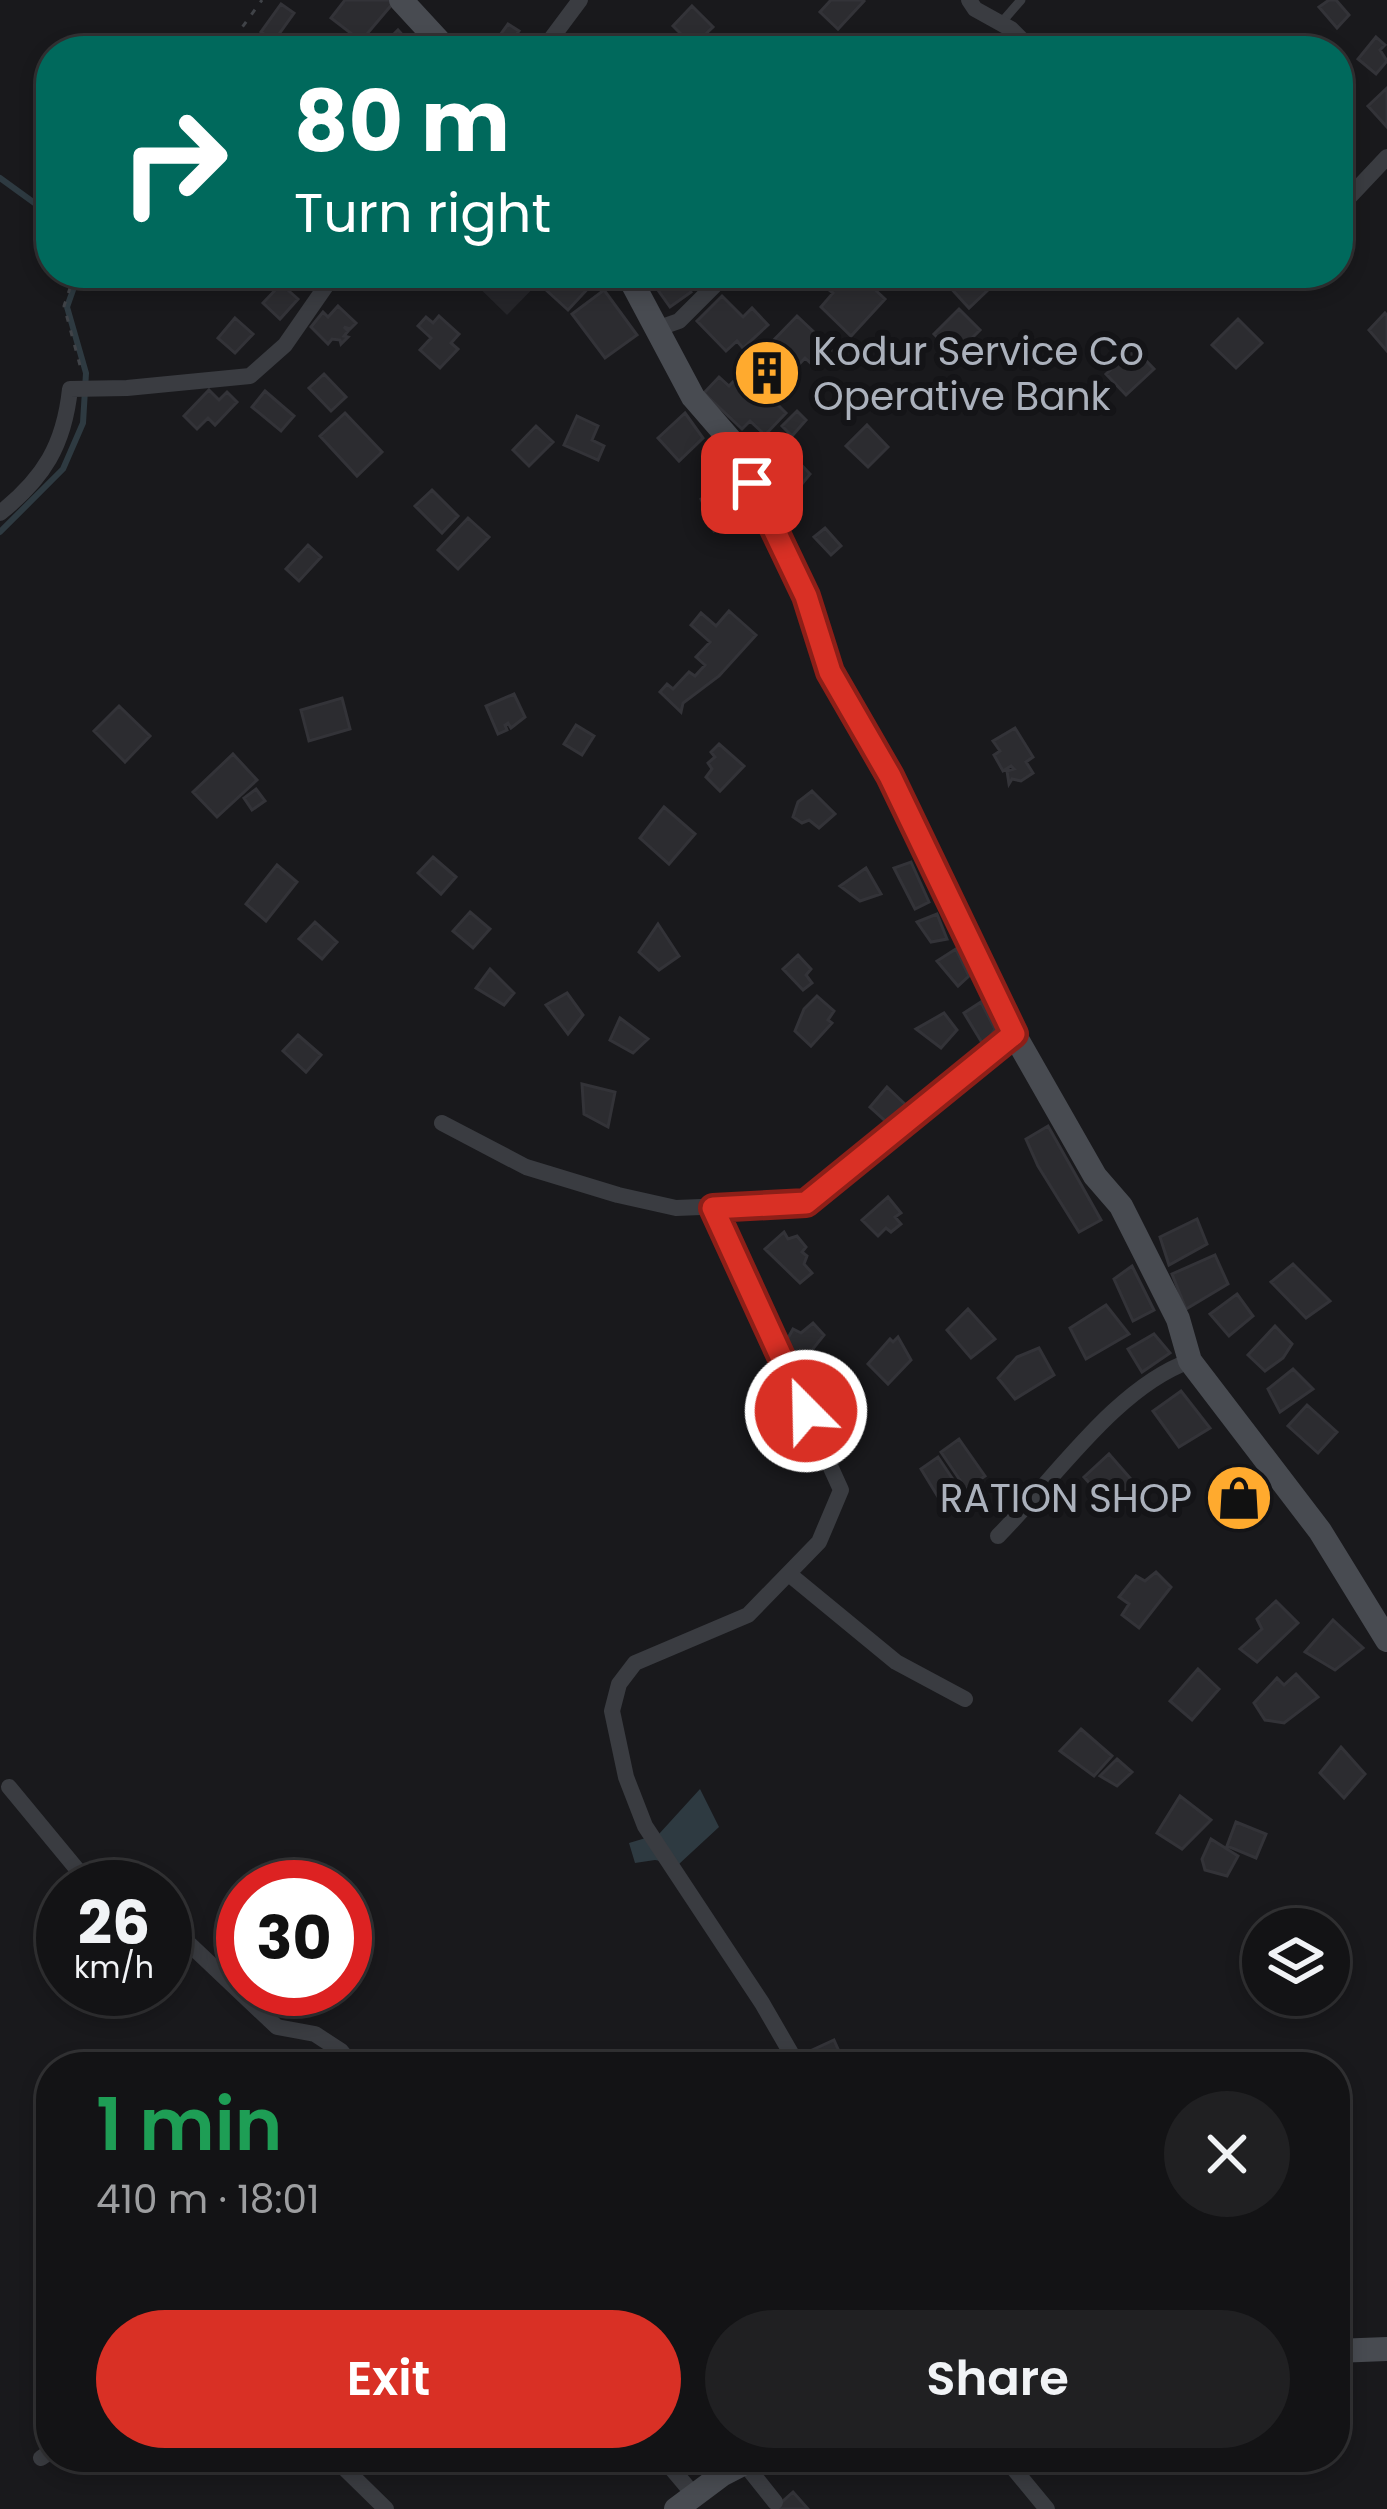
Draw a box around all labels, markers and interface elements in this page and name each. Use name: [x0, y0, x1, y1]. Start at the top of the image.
text: 80 m: [294, 63, 510, 180]
icon: right: [96, 84, 252, 240]
text: Turn right: [294, 175, 551, 251]
place label: Kodur Service Co Operative Bank: [813, 324, 1144, 424]
building icon: Kodur Service Co Operative Bank: [732, 338, 802, 408]
pin: [701, 432, 803, 534]
icon: arrive: [719, 450, 785, 516]
position arrow: [743, 1348, 869, 1474]
shop icon: RATION SHOP: [1204, 1463, 1274, 1533]
place label: RATION SHOP: [940, 1471, 1192, 1526]
speed limit sign: 30: [216, 1860, 372, 2016]
text: 26: [78, 1881, 150, 1965]
map controls: [1242, 1908, 1350, 2016]
button: layers: [1242, 1908, 1350, 2016]
text: km/h: [74, 1946, 154, 1989]
text: 1 min: [96, 2074, 282, 2175]
button: close: [1164, 2091, 1290, 2217]
text: 410 m · 18:01: [96, 2172, 320, 2227]
button: Exit: [96, 2310, 681, 2448]
button: Share: [705, 2310, 1290, 2448]

